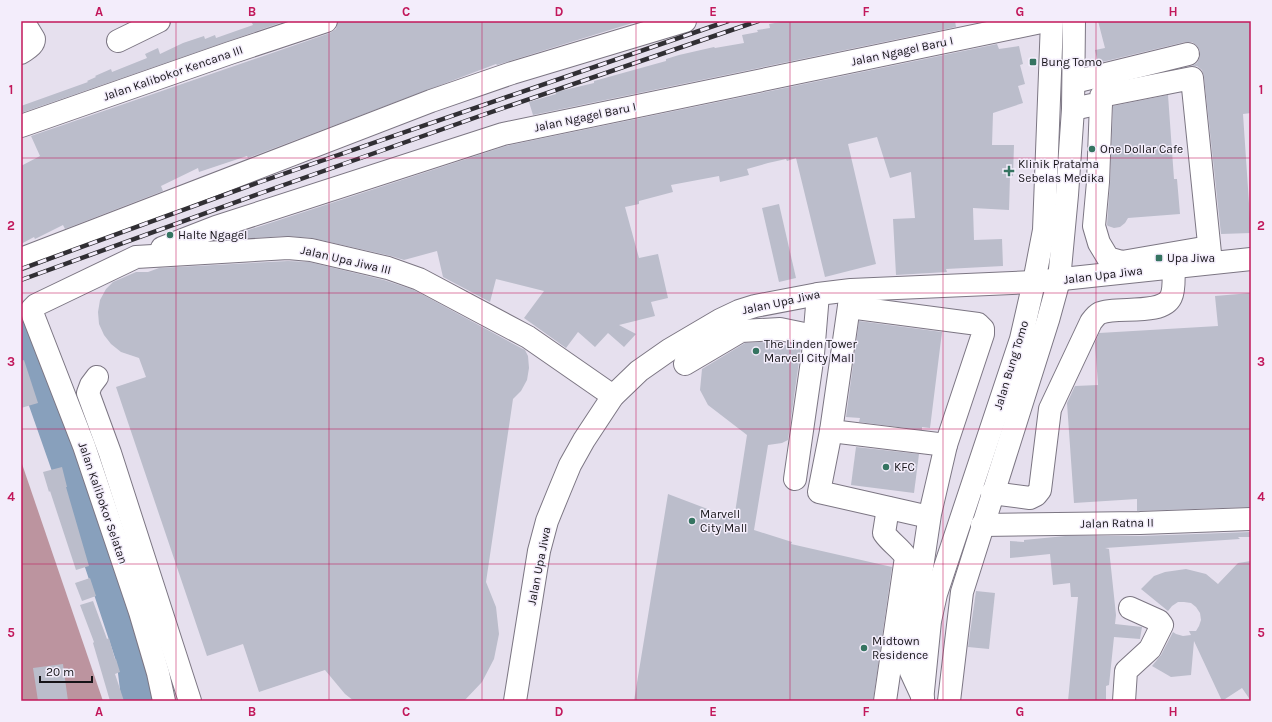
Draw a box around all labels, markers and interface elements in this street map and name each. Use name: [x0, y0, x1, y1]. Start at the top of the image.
text: A: [95, 4, 103, 19]
text: B: [248, 4, 256, 19]
text: C: [402, 4, 410, 19]
text: D: [555, 4, 564, 19]
text: E: [709, 4, 717, 19]
text: F: [862, 4, 870, 19]
text: G: [1016, 4, 1024, 19]
text: H: [1168, 4, 1178, 19]
street label: Jalan Ngagel Baru I: [850, 33, 954, 69]
street label: Jalan Kalibokor Kencana III: [101, 42, 245, 104]
place label: Bung Tomo: [1041, 55, 1102, 69]
marker: Bung Tomo: [1028, 57, 1038, 67]
text: 1: [9, 82, 13, 97]
text: 1: [1259, 82, 1263, 97]
street label: Jalan Ngagel Baru I: [533, 99, 637, 135]
place label: One Dollar Cafe: [1100, 142, 1183, 156]
marker: One Dollar Cafe: [1087, 144, 1097, 154]
place label: Klinik Pratama Sebelas Medika: [1018, 157, 1104, 185]
marker: Klinik Pratama Sebelas Medika: [1003, 165, 1015, 177]
text: 2: [7, 218, 15, 233]
text: 2: [1257, 218, 1265, 233]
place label: Halte Ngagel: [178, 228, 247, 242]
marker: Halte Ngagel: [165, 230, 175, 240]
street label: Jalan Upa Jiwa III: [299, 243, 393, 277]
place label: Upa Jiwa: [1167, 251, 1215, 265]
marker: Upa Jiwa: [1154, 253, 1164, 263]
street label: Jalan Upa Jiwa: [1063, 263, 1143, 287]
street label: Jalan Upa Jiwa: [741, 287, 821, 317]
street label: Jalan Bung Tomo: [991, 319, 1031, 411]
place label: The Linden Tower Marvell City Mall: [764, 337, 858, 365]
marker: The Linden Tower Marvell City Mall: [751, 346, 761, 356]
text: 3: [7, 354, 15, 369]
text: 3: [1257, 354, 1265, 369]
street label: Jalan Kalibokor Selatan: [76, 440, 130, 566]
place label: KFC: [894, 460, 915, 474]
marker: KFC: [881, 462, 891, 472]
text: 4: [7, 489, 15, 504]
text: 4: [1257, 489, 1265, 504]
place label: Marvell City Mall: [700, 507, 747, 535]
street label: Jalan Ratna II: [1080, 515, 1154, 531]
marker: Marvell City Mall: [687, 516, 697, 526]
street label: Jalan Upa Jiwa: [525, 526, 553, 606]
text: 5: [7, 625, 15, 640]
text: 5: [1257, 625, 1265, 640]
place label: Midtown Residence: [872, 634, 928, 662]
marker: Midtown Residence: [859, 643, 869, 653]
scale bar: [40, 658, 92, 684]
text: 20 m: [46, 665, 74, 679]
text: A: [95, 704, 103, 719]
text: B: [248, 704, 256, 719]
text: C: [402, 704, 410, 719]
text: D: [555, 704, 564, 719]
text: E: [709, 704, 717, 719]
text: F: [862, 704, 870, 719]
text: G: [1016, 704, 1024, 719]
text: H: [1168, 704, 1178, 719]

